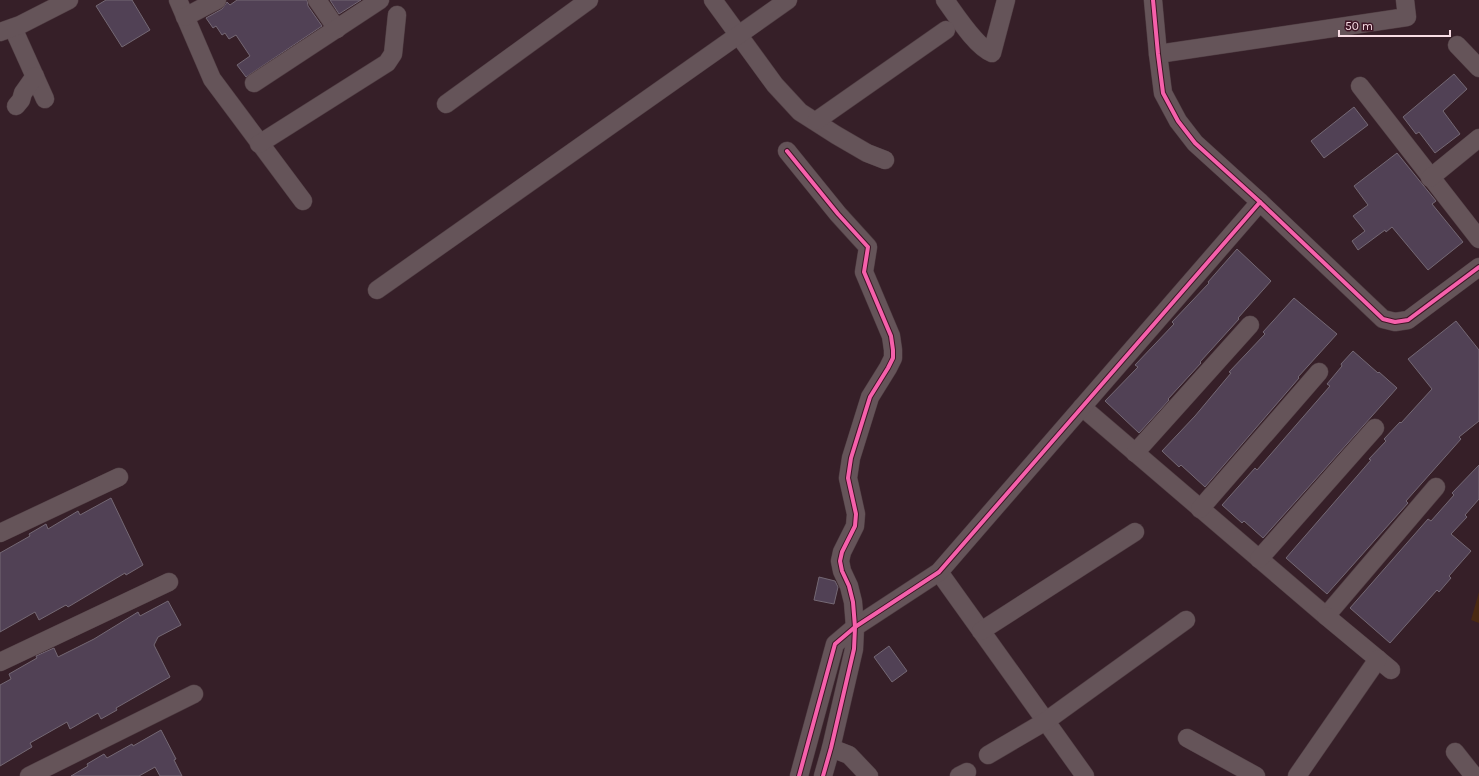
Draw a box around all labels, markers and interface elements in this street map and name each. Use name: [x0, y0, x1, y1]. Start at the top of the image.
scale bar: [1339, 12, 1450, 38]
text: 50 m: [1345, 19, 1373, 33]

